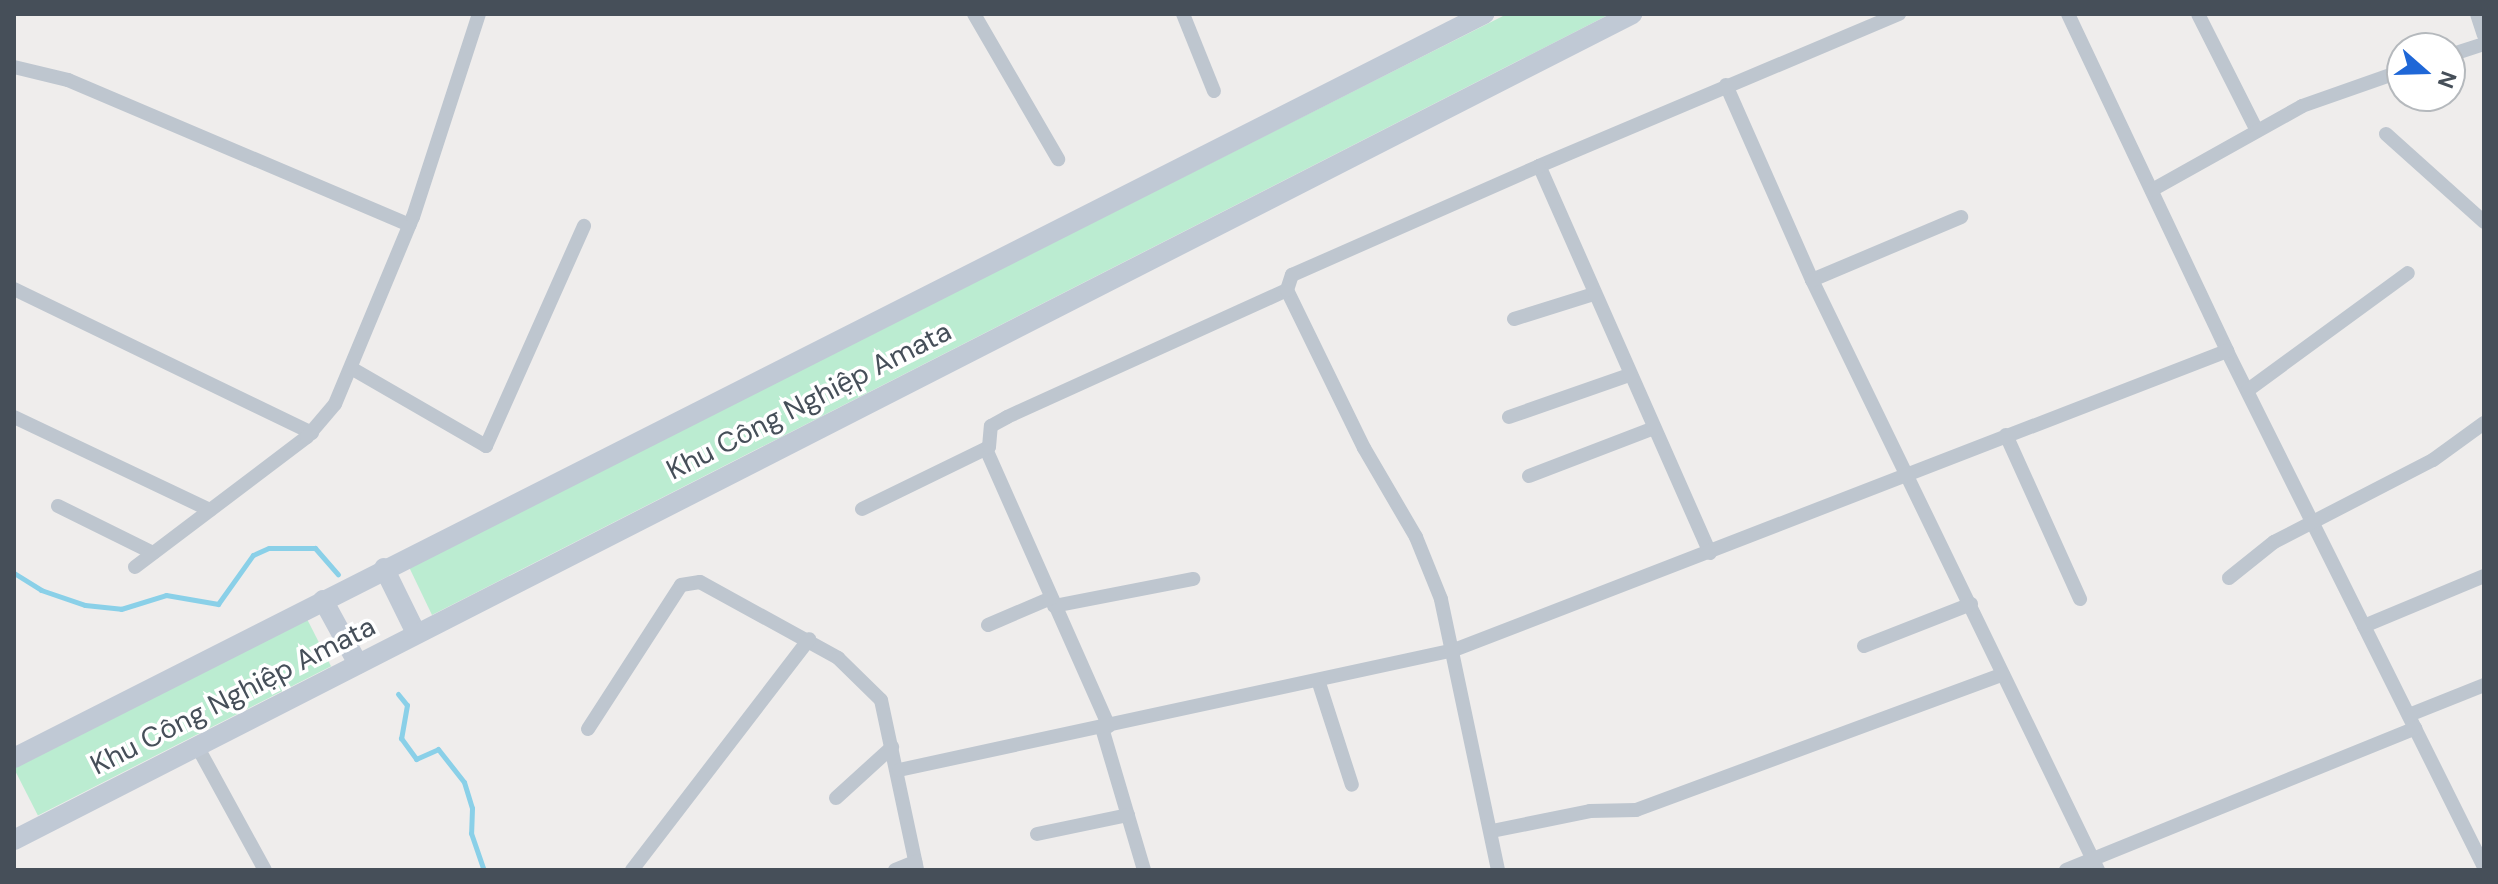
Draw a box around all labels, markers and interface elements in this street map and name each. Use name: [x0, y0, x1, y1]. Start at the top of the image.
north arrow: [2386, 32, 2466, 112]
text: N: [2431, 67, 2464, 92]
street label: Khu Công Nghiệp Amata: [661, 315, 957, 487]
street label: Khu Công Nghiệp Amata: [85, 610, 381, 782]

